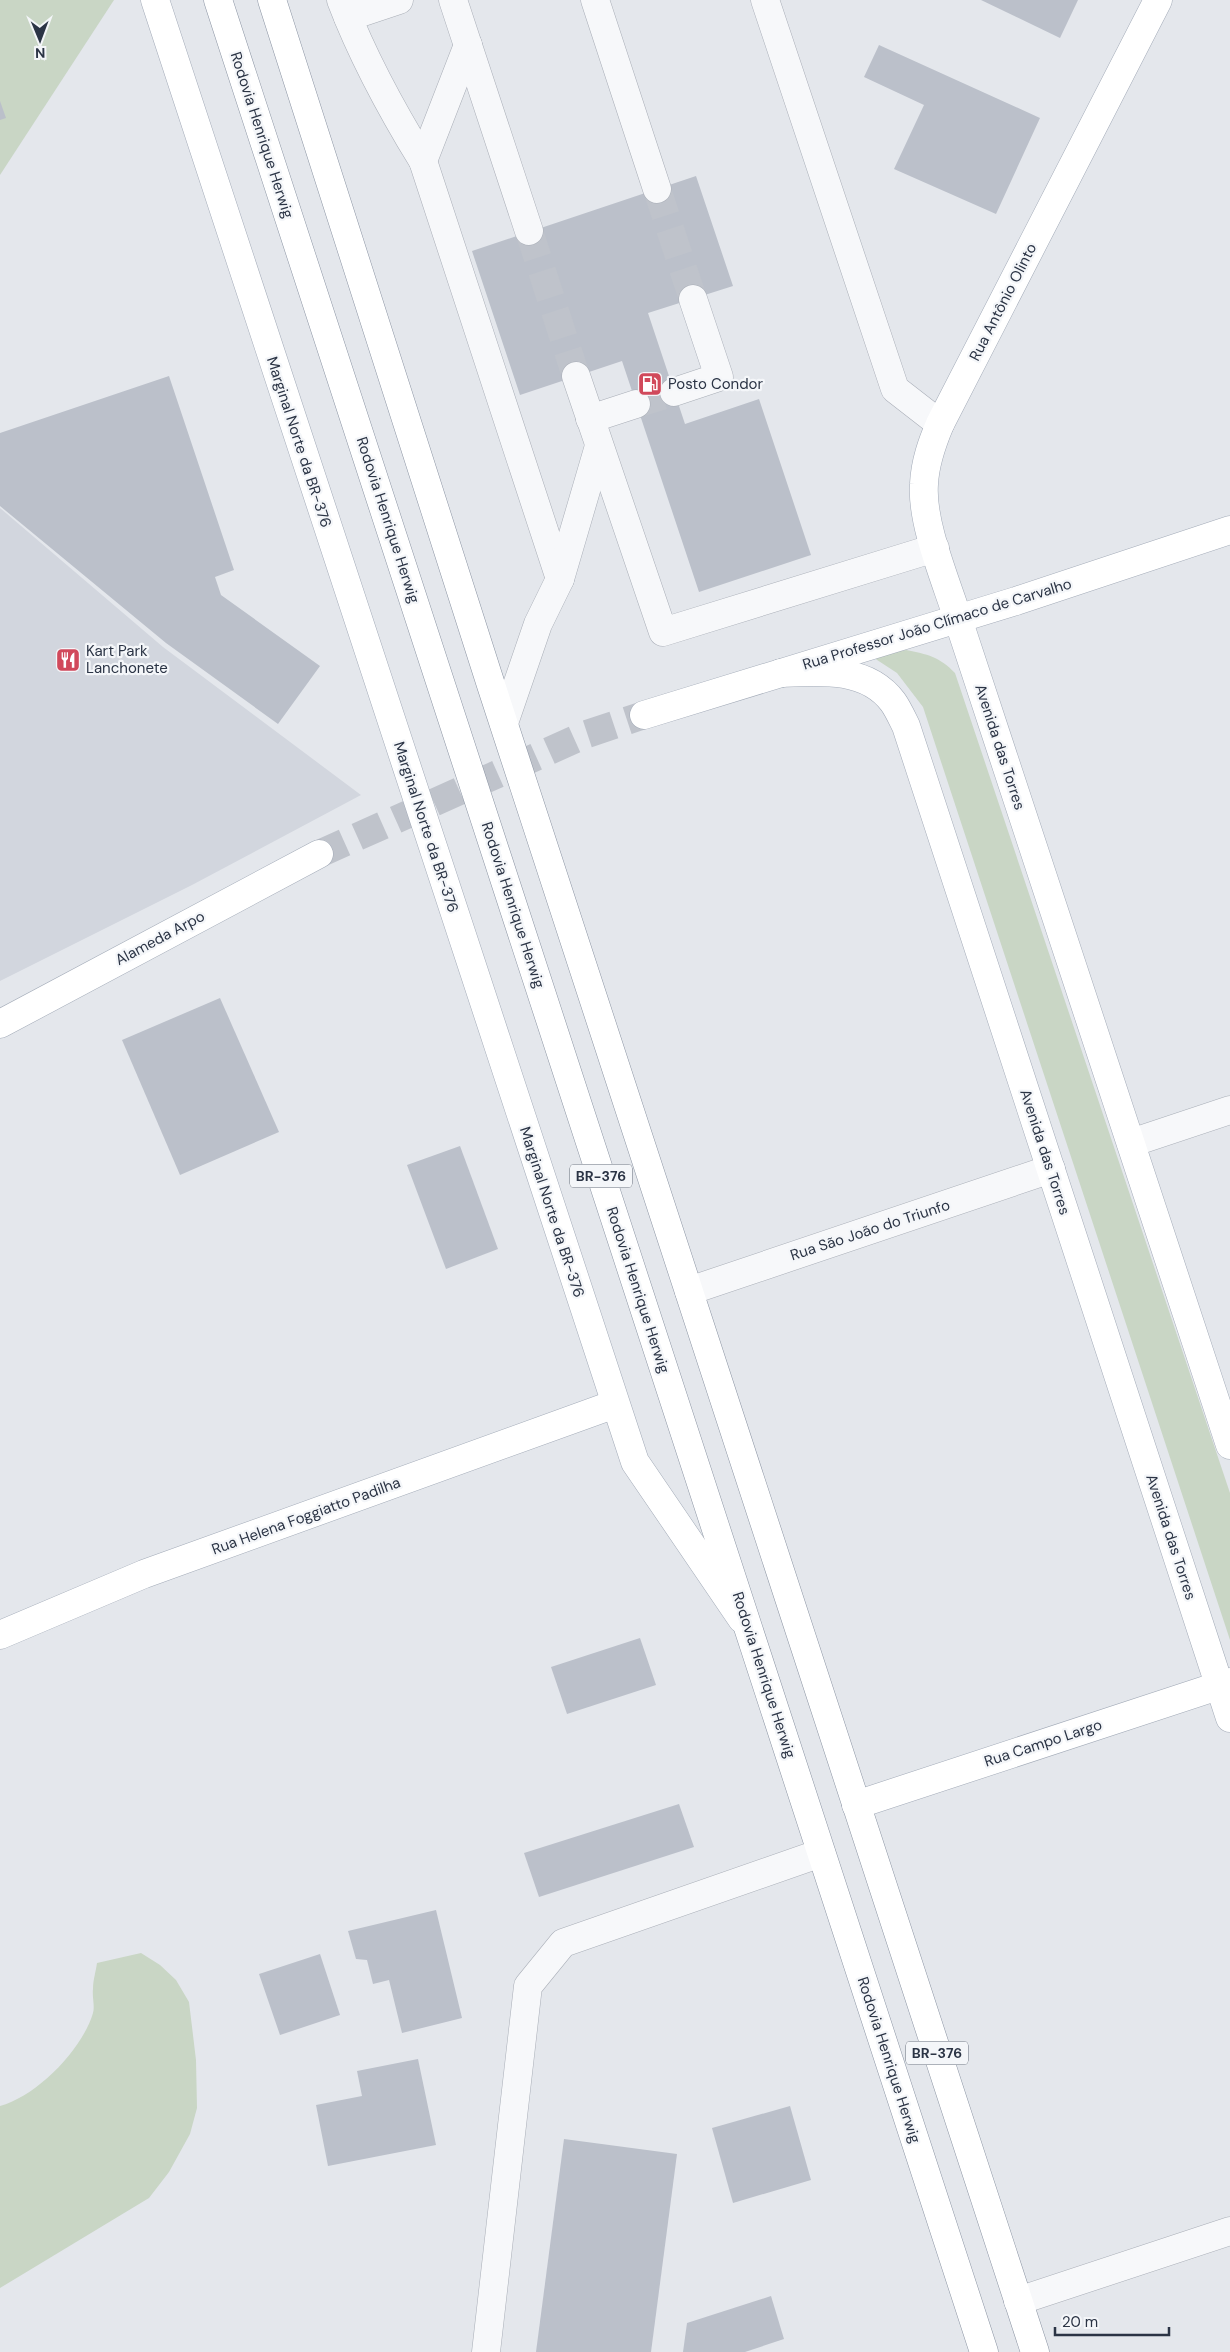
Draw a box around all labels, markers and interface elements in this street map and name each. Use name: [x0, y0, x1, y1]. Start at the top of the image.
north arrow: [15, 15, 65, 65]
text: N: [35, 44, 45, 62]
street label: Rodovia Henrique Herwig: [226, 49, 298, 221]
street label: Rua Antônio Olinto: [965, 240, 1041, 364]
street label: Marginal Norte da BR-376: [262, 354, 336, 530]
fuel station icon: Posto Condor: [637, 371, 663, 397]
place label: Posto Condor: [668, 374, 763, 394]
street label: Rodovia Henrique Herwig: [352, 434, 424, 606]
street label: Rua Professor João Clímaco de Carvalho: [800, 573, 1074, 675]
place label: Kart Park Lanchonete: [86, 641, 168, 678]
restaurant icon: Kart Park Lanchonete: [55, 647, 81, 673]
street label: Avenida das Torres: [970, 682, 1030, 812]
street label: Marginal Norte da BR-376: [389, 739, 463, 915]
street label: Rodovia Henrique Herwig: [477, 819, 549, 991]
street label: Alameda Arpo: [112, 906, 208, 970]
street label: Avenida das Torres: [1015, 1087, 1075, 1217]
street label: Marginal Norte da BR-376: [515, 1124, 589, 1300]
road number: BR-376: [570, 1164, 632, 1188]
street label: Rua São João do Triunfo: [788, 1195, 952, 1265]
street label: Rodovia Henrique Herwig: [602, 1204, 674, 1376]
street label: Rua Helena Foggiatto Padilha: [209, 1472, 403, 1560]
street label: Avenida das Torres: [1141, 1472, 1201, 1602]
street label: Rodovia Henrique Herwig: [728, 1589, 800, 1761]
street label: Rua Campo Largo: [982, 1715, 1104, 1771]
street label: Rodovia Henrique Herwig: [853, 1974, 925, 2146]
road number: BR-376: [906, 2042, 968, 2064]
scale bar: [1055, 2304, 1169, 2336]
text: 20 m: [1062, 2312, 1098, 2332]

